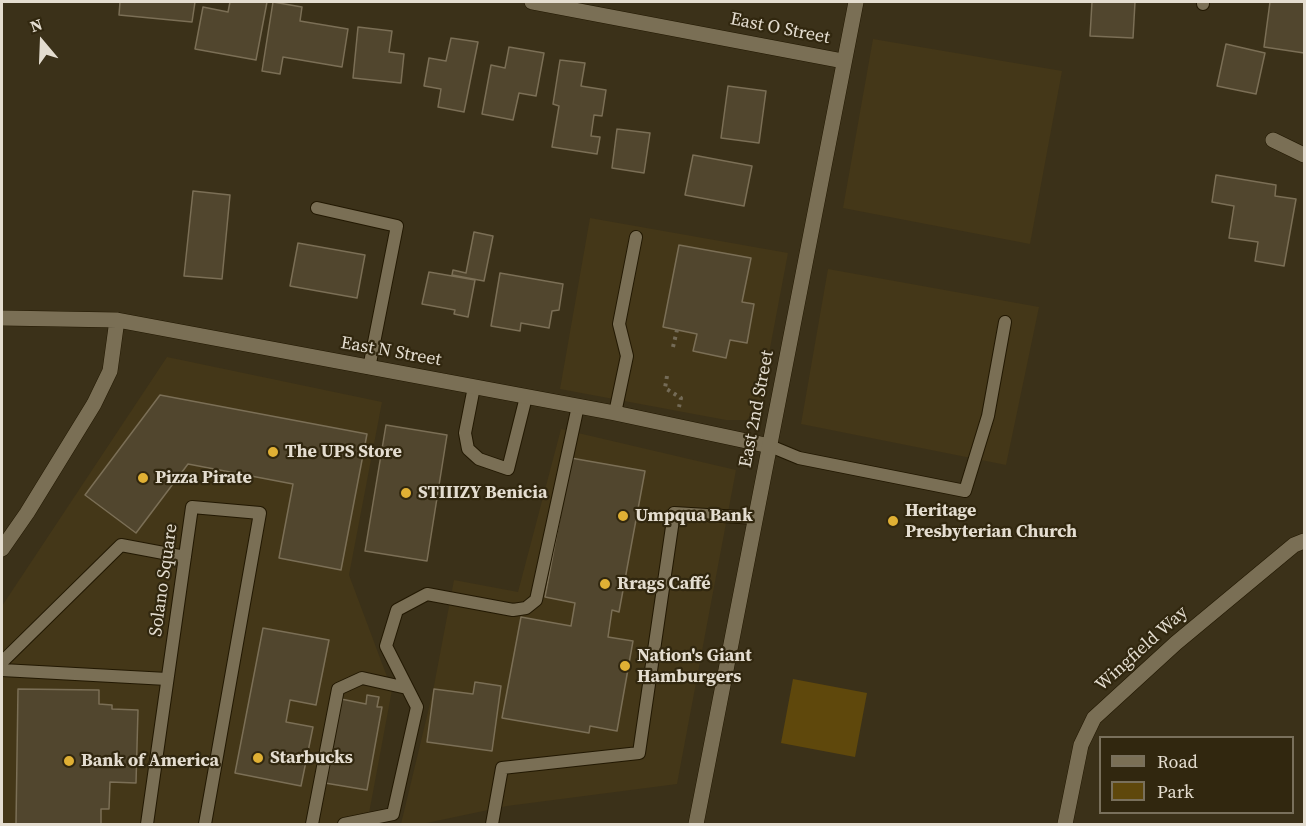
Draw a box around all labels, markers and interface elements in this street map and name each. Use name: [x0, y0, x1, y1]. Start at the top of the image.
street label: East O Street: [728, 9, 832, 49]
north arrow: [12, 12, 72, 72]
text: N: [27, 13, 45, 37]
street label: East N Street: [339, 333, 443, 371]
street label: East 2nd Street: [735, 349, 779, 469]
place label: The UPS Store: [285, 441, 402, 463]
marker: The UPS Store: [266, 445, 280, 459]
place label: Pizza Pirate: [155, 467, 252, 489]
marker: Pizza Pirate: [136, 471, 150, 485]
place label: STIIIZY Benicia: [418, 482, 547, 504]
marker: STIIIZY Benicia: [399, 486, 413, 500]
place label: Heritage Presbyterian Church: [905, 500, 1077, 542]
place label: Umpqua Bank: [635, 505, 753, 527]
marker: Umpqua Bank: [616, 509, 630, 523]
marker: Heritage Presbyterian Church: [886, 514, 900, 528]
street label: Solano Square: [145, 522, 183, 638]
place label: Rrags Caffé: [617, 573, 711, 595]
marker: Rrags Caffé: [598, 577, 612, 591]
street label: Wingfield Way: [1091, 602, 1193, 696]
place label: Nation's Giant Hamburgers: [637, 645, 752, 688]
marker: Nation's Giant Hamburgers: [618, 659, 632, 673]
legend: [1099, 736, 1294, 814]
place label: Starbucks: [270, 747, 353, 769]
text: Road: [1157, 749, 1198, 774]
place label: Bank of America: [81, 750, 219, 772]
marker: Starbucks: [251, 751, 265, 765]
marker: Bank of America: [62, 754, 76, 768]
text: Park: [1157, 779, 1194, 804]

